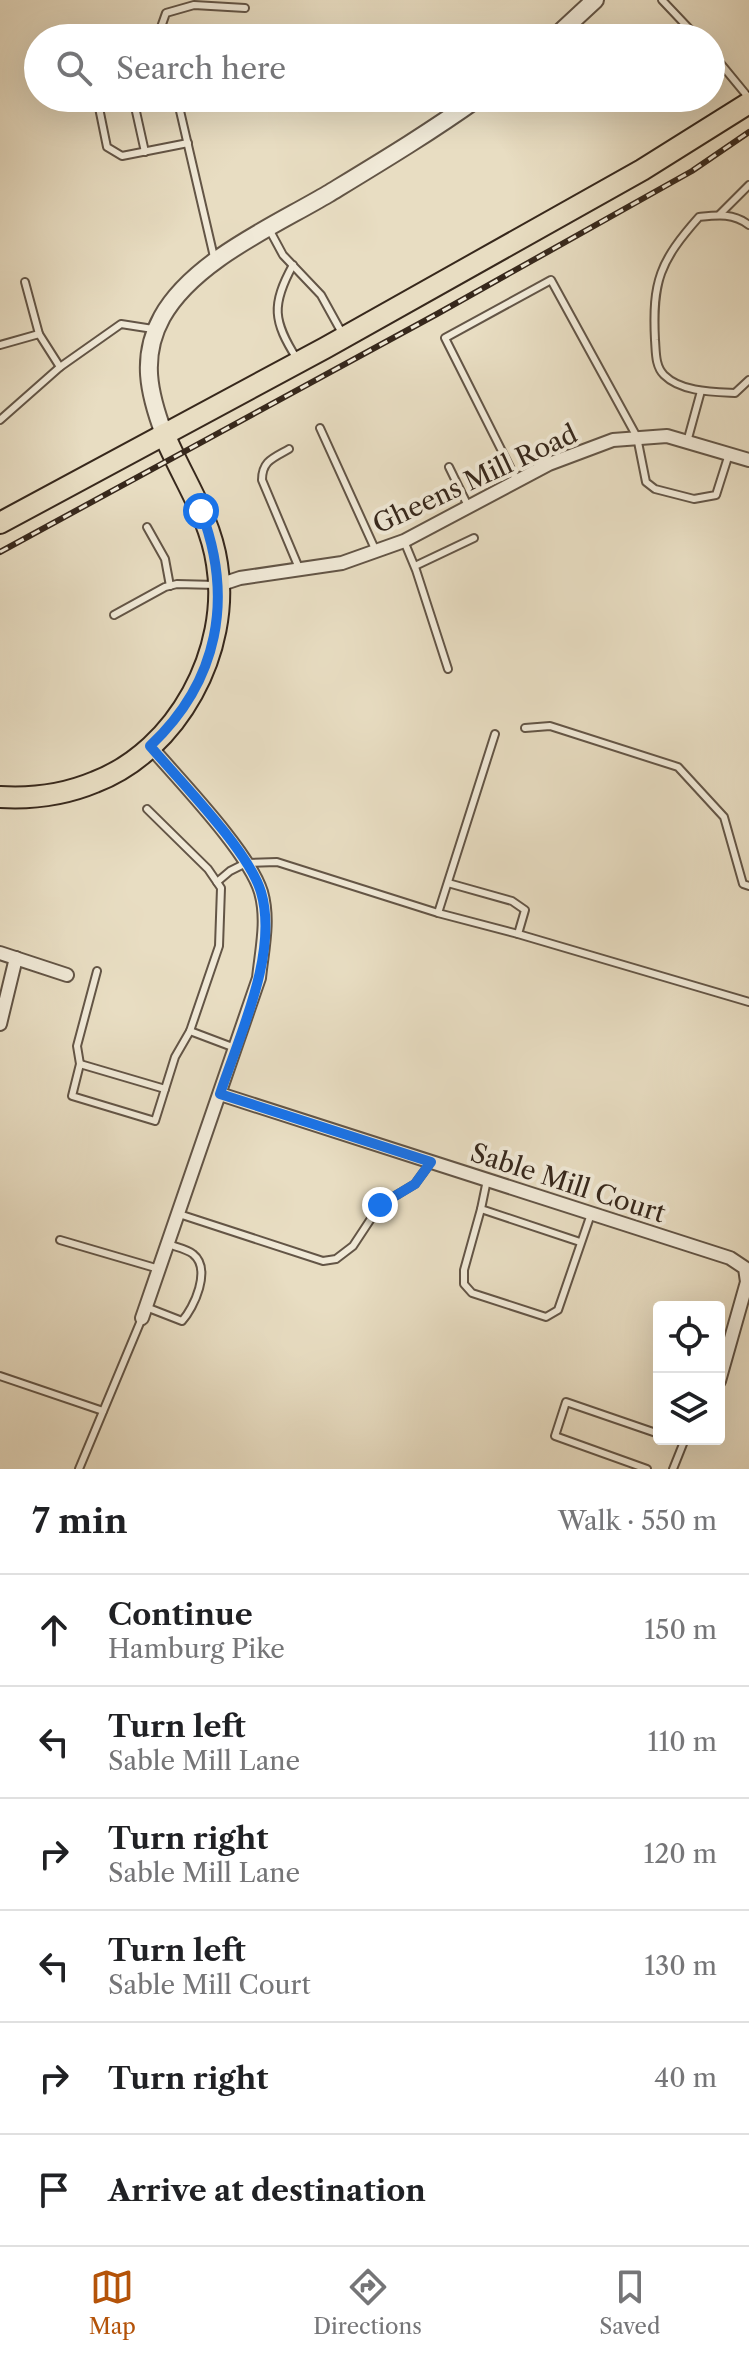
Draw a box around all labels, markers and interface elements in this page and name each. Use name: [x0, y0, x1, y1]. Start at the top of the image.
search box: [24, 24, 725, 112]
icon: search: [52, 46, 96, 90]
text: Search here: [116, 50, 286, 87]
street label: Gheens Mill Road: [368, 418, 582, 540]
route start: [183, 493, 219, 529]
street label: Sable Mill Court: [467, 1136, 670, 1230]
route end: [362, 1187, 398, 1223]
map controls: [653, 1301, 725, 1445]
button: locate: [653, 1301, 725, 1373]
button: layers: [653, 1373, 725, 1445]
text: 7 min: [32, 1500, 128, 1542]
text: Walk · 550 m: [558, 1505, 717, 1537]
text: Continue: [108, 1596, 253, 1633]
icon: ahead: [32, 1608, 76, 1652]
text: 150 m: [644, 1614, 717, 1646]
text: Hamburg Pike: [108, 1633, 285, 1665]
text: Turn left: [108, 1708, 245, 1745]
icon: left: [32, 1720, 76, 1764]
text: 110 m: [648, 1726, 717, 1758]
text: Sable Mill Lane: [108, 1745, 300, 1777]
text: Turn right: [108, 1820, 268, 1857]
icon: right: [32, 1832, 76, 1876]
text: 120 m: [643, 1838, 717, 1870]
text: Sable Mill Lane: [108, 1857, 300, 1889]
text: Turn left: [108, 1932, 245, 1969]
icon: left: [32, 1944, 76, 1988]
text: 130 m: [644, 1950, 717, 1982]
text: Sable Mill Court: [108, 1969, 311, 2001]
icon: right: [32, 2056, 76, 2100]
text: Turn right: [108, 2060, 268, 2097]
text: 40 m: [654, 2062, 717, 2094]
icon: arrive: [32, 2168, 76, 2212]
text: Arrive at destination: [108, 2172, 426, 2209]
tab: Map: [89, 2265, 136, 2340]
tab: Directions: [313, 2265, 422, 2340]
tab: Saved: [599, 2265, 660, 2340]

